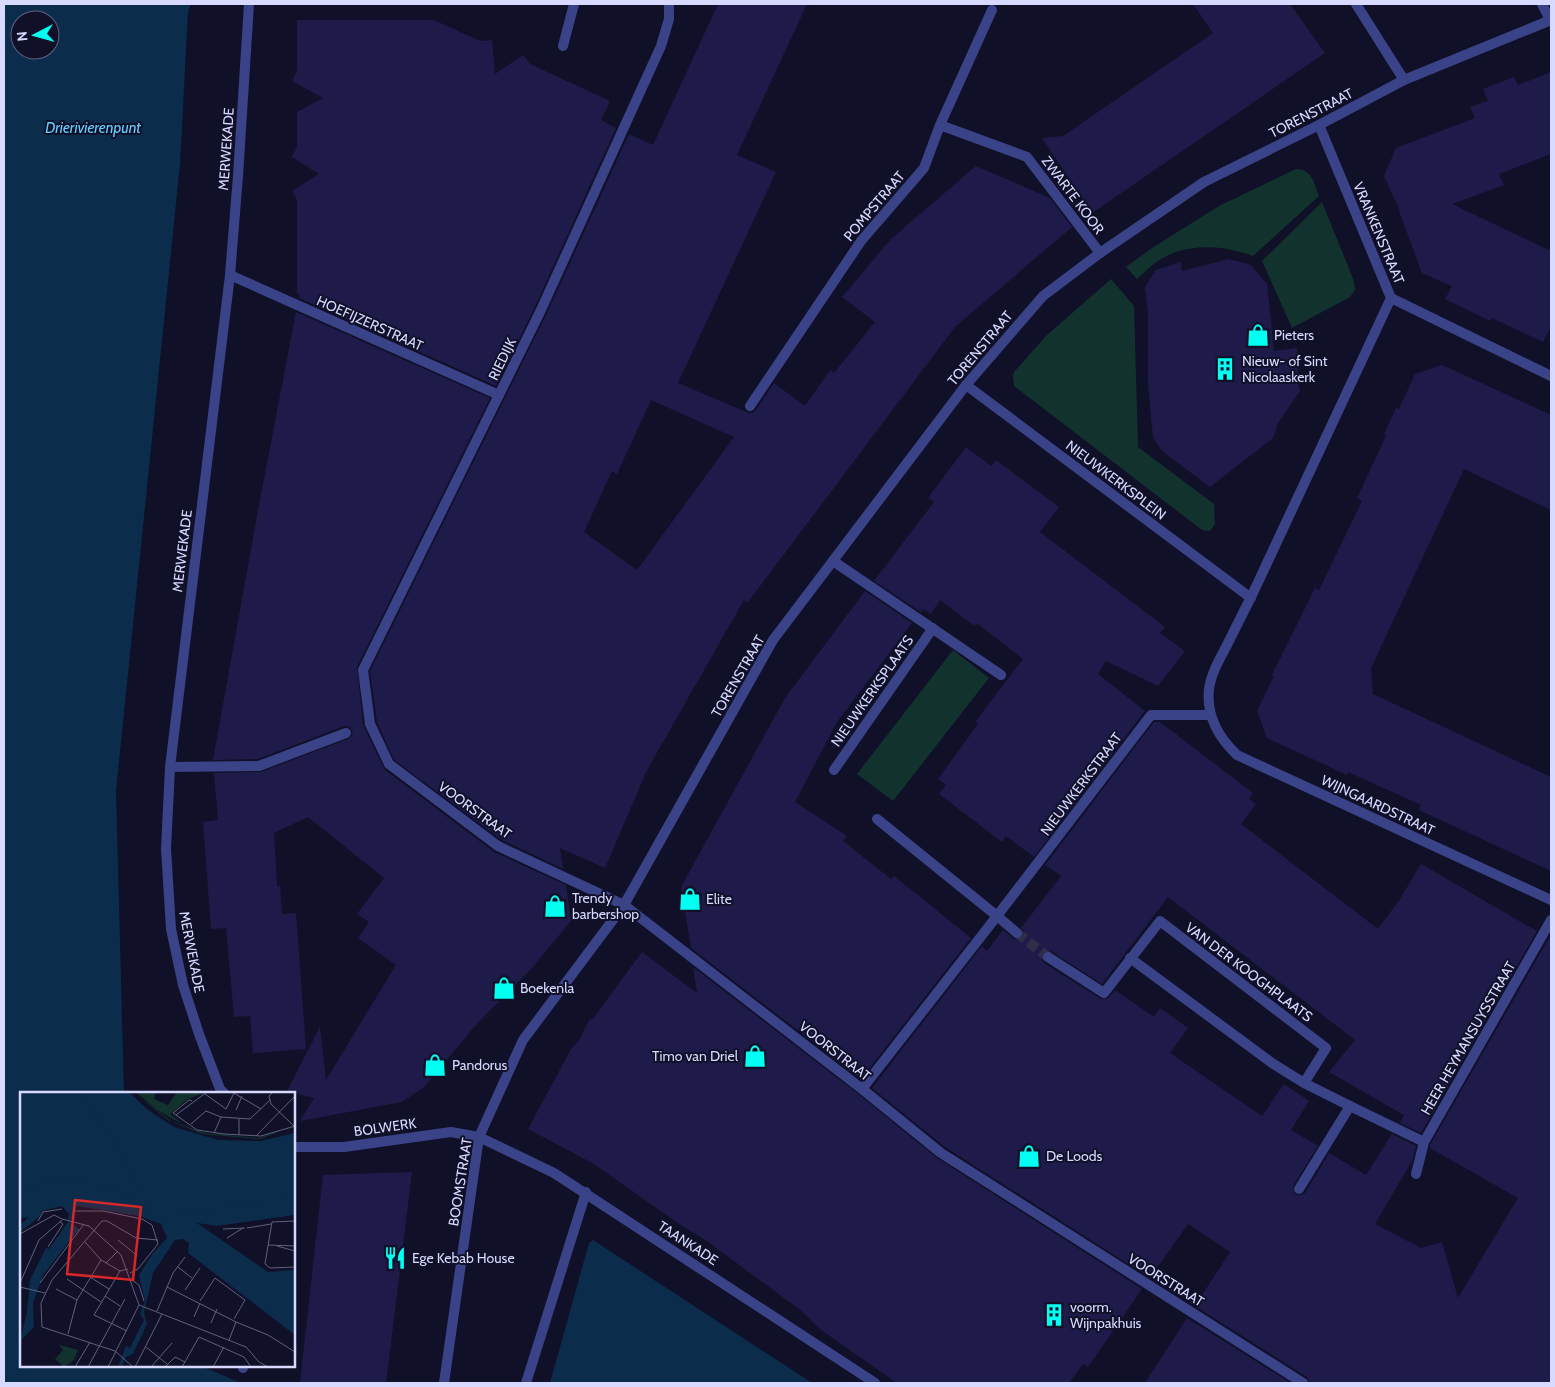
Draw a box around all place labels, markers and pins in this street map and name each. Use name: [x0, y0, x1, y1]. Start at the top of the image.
shop icon: Pieters: [1245, 322, 1271, 348]
place label: Pieters: [1274, 326, 1314, 344]
place label: Nieuw- of Sint Nicolaaskerk: [1242, 352, 1328, 386]
building icon: Nieuw- of Sint Nicolaaskerk: [1212, 356, 1238, 382]
shop icon: Elite: [677, 886, 703, 912]
place label: Trendy barbershop: [572, 889, 639, 923]
place label: Elite: [706, 890, 732, 908]
shop icon: Trendy barbershop: [542, 893, 568, 919]
shop icon: Boekenla: [491, 975, 517, 1001]
place label: Boekenla: [520, 979, 574, 997]
shop icon: Timo van Driel: [742, 1043, 768, 1069]
place label: Timo van Driel: [652, 1047, 739, 1065]
shop icon: Pandorus: [422, 1052, 448, 1078]
place label: Pandorus: [452, 1056, 508, 1074]
shop icon: De Loods: [1016, 1143, 1042, 1169]
place label: De Loods: [1046, 1147, 1102, 1165]
restaurant icon: Ege Kebab House: [382, 1245, 408, 1271]
place label: Ege Kebab House: [412, 1249, 515, 1267]
place label: voorm. Wijnpakhuis: [1070, 1298, 1142, 1332]
building icon: voorm. Wijnpakhuis: [1041, 1302, 1067, 1328]

